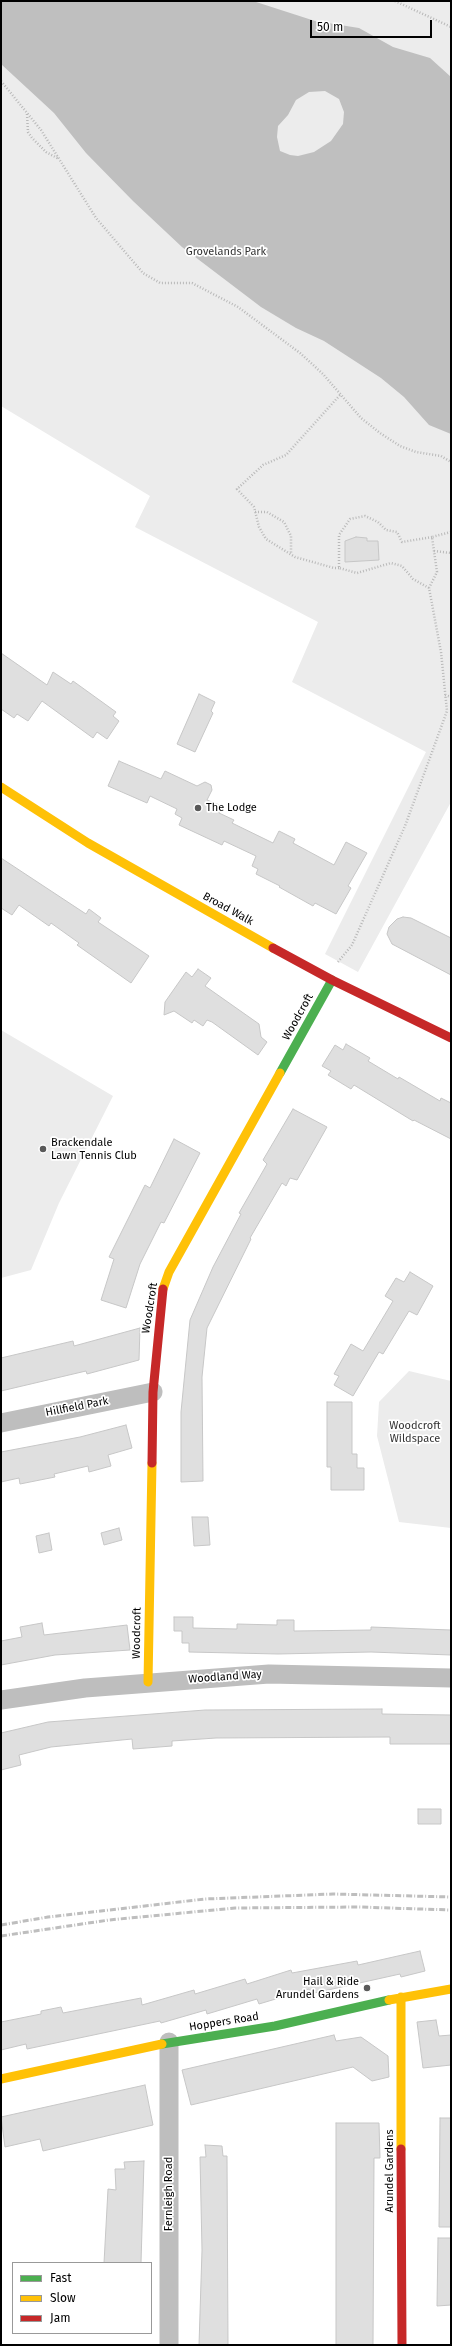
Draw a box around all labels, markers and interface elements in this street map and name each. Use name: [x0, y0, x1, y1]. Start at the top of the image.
scale bar: [312, 12, 434, 38]
text: 50 m: [317, 20, 343, 34]
park label: Grovelands Park: [186, 245, 266, 259]
place label: The Lodge: [206, 801, 257, 815]
marker: The Lodge: [193, 803, 203, 813]
street label: Broad Walk: [200, 890, 256, 928]
street label: Woodcroft: [280, 991, 316, 1043]
place label: Brackendale Lawn Tennis Club: [51, 1136, 137, 1162]
marker: Brackendale Lawn Tennis Club: [38, 1144, 48, 1154]
street label: Woodcroft: [139, 1281, 161, 1335]
street label: Hillfield Park: [44, 1394, 110, 1420]
park label: Woodcroft Wildspace: [389, 1419, 441, 1445]
street label: Woodcroft: [130, 1607, 144, 1659]
street label: Woodland Way: [188, 1668, 262, 1686]
place label: Hail & Ride Arundel Gardens: [276, 1975, 359, 2001]
marker: Hail & Ride Arundel Gardens: [362, 1983, 372, 1993]
street label: Hoppers Road: [188, 2010, 260, 2034]
street label: Arundel Gardens: [383, 2129, 397, 2213]
street label: Fernleigh Road: [162, 2157, 176, 2231]
legend: [12, 2262, 152, 2334]
text: Fast: [50, 2271, 72, 2285]
text: Slow: [50, 2291, 76, 2305]
text: Jam: [50, 2311, 70, 2325]

